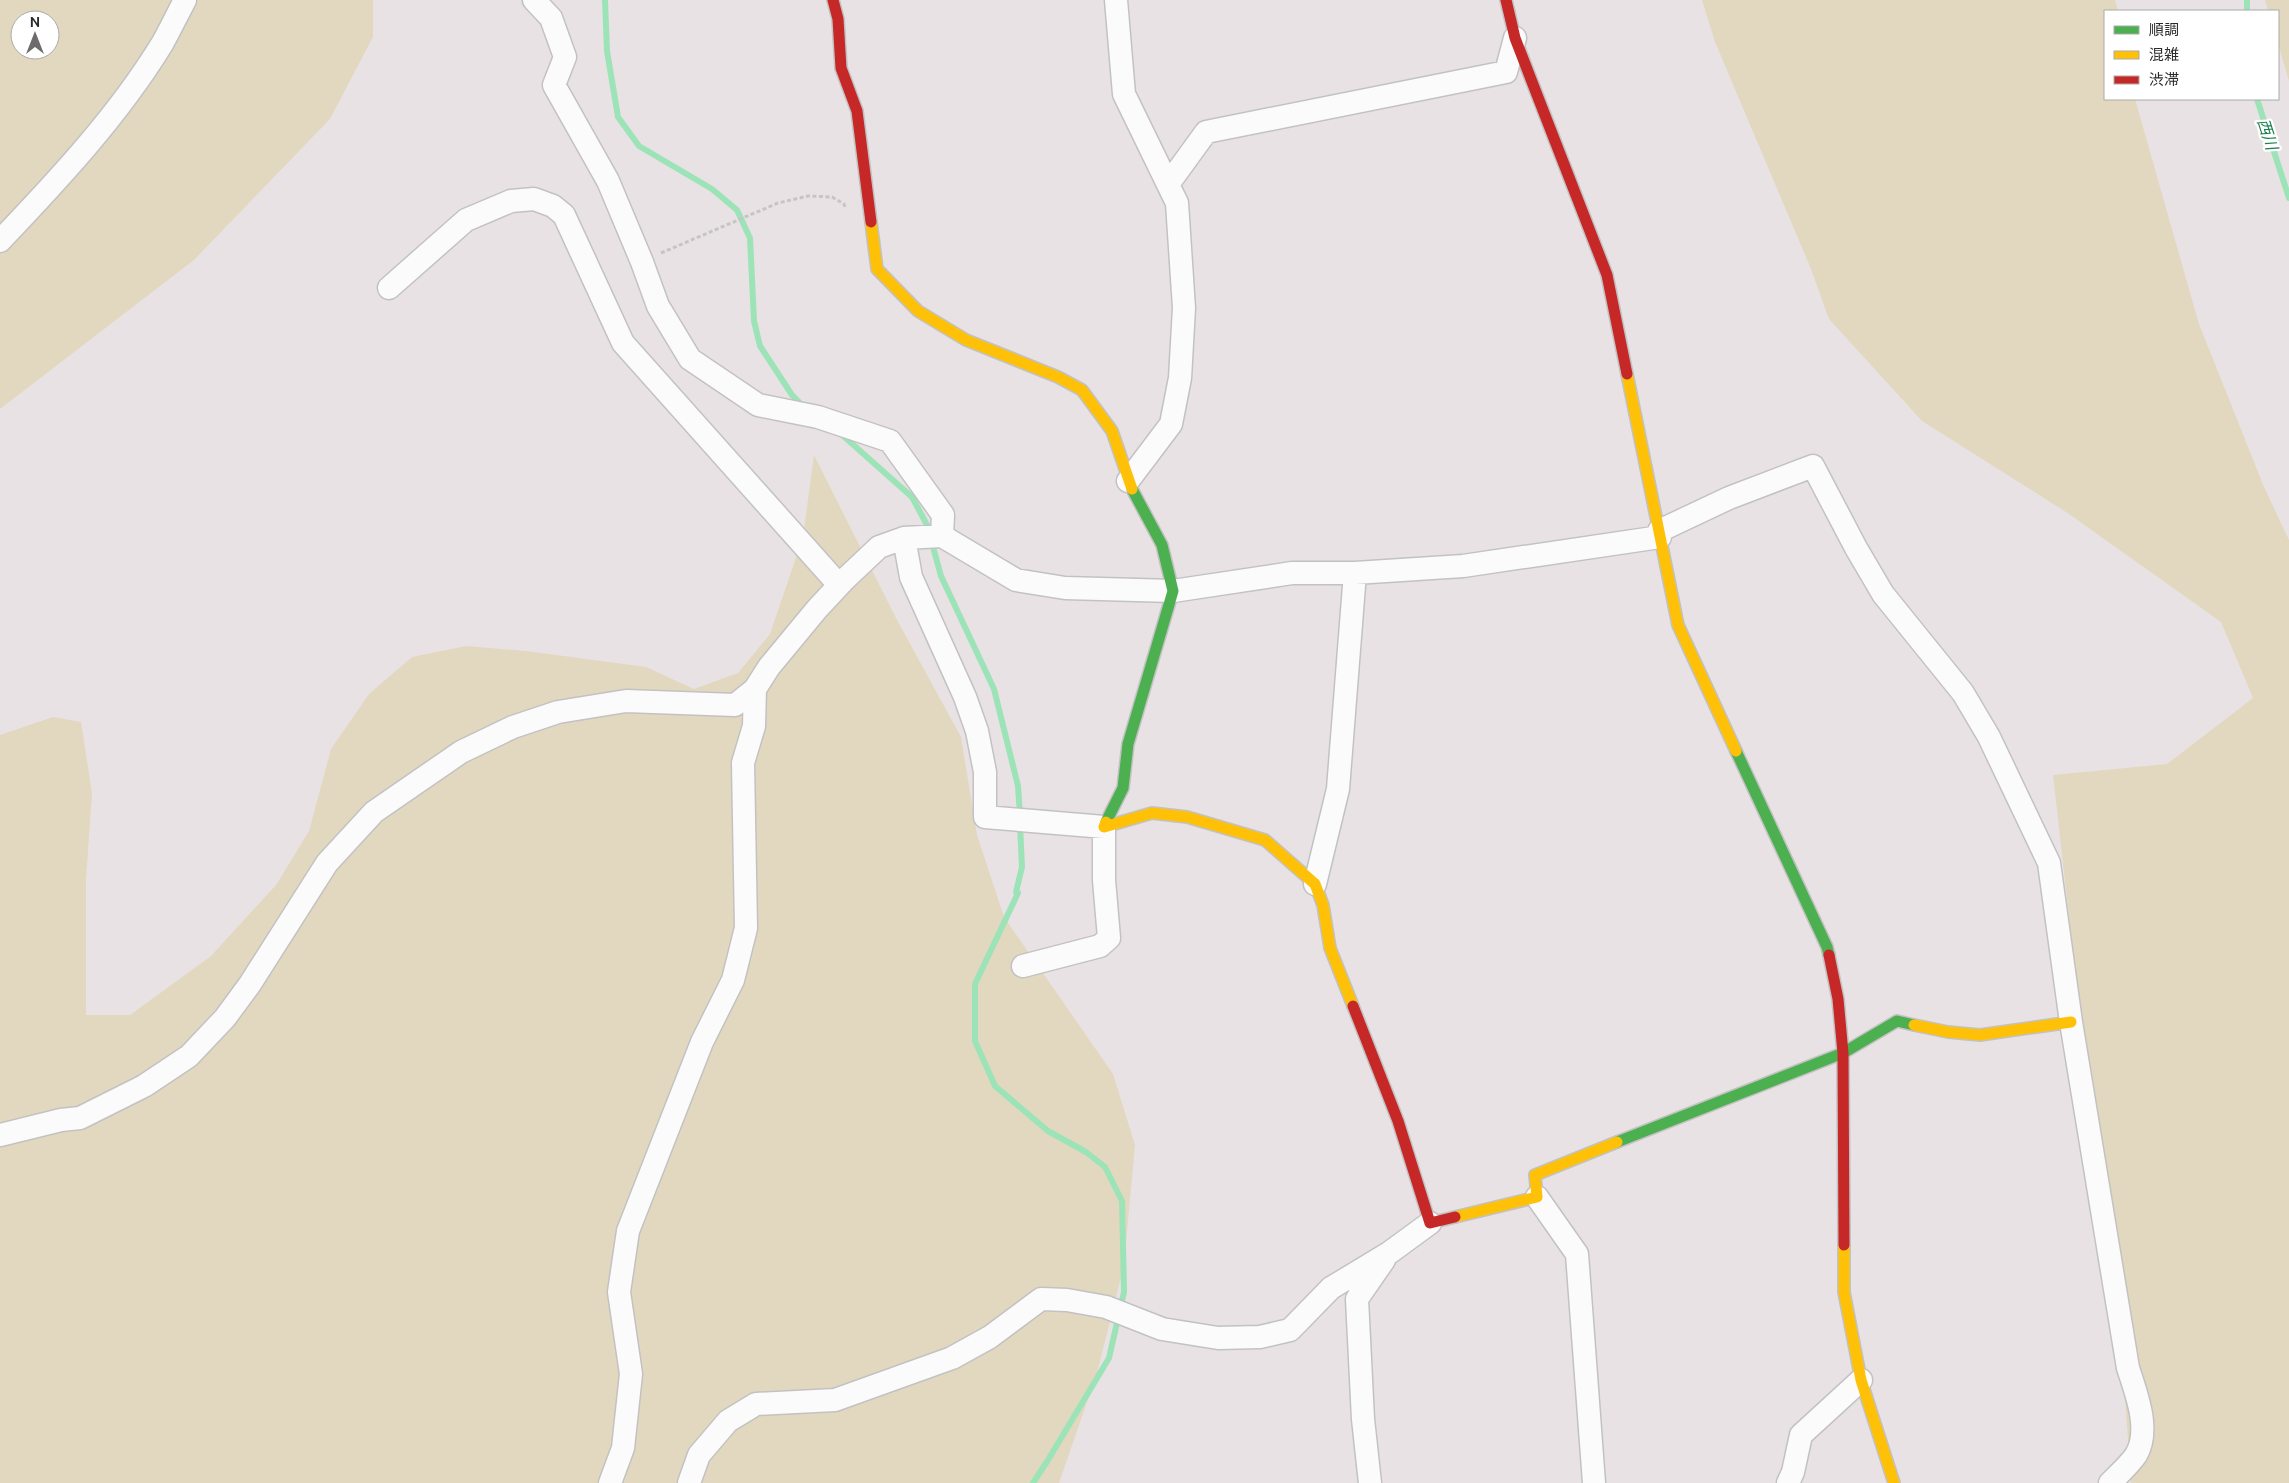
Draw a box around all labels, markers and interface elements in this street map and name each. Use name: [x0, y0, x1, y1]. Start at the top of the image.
north arrow: [10, 10, 60, 60]
legend: [2104, 10, 2279, 100]
text: N: [30, 14, 40, 30]
text: 順調: [2149, 21, 2179, 38]
text: 混雑: [2149, 46, 2179, 63]
text: 渋滞: [2149, 71, 2179, 88]
water label: 西川: [2254, 116, 2282, 154]

